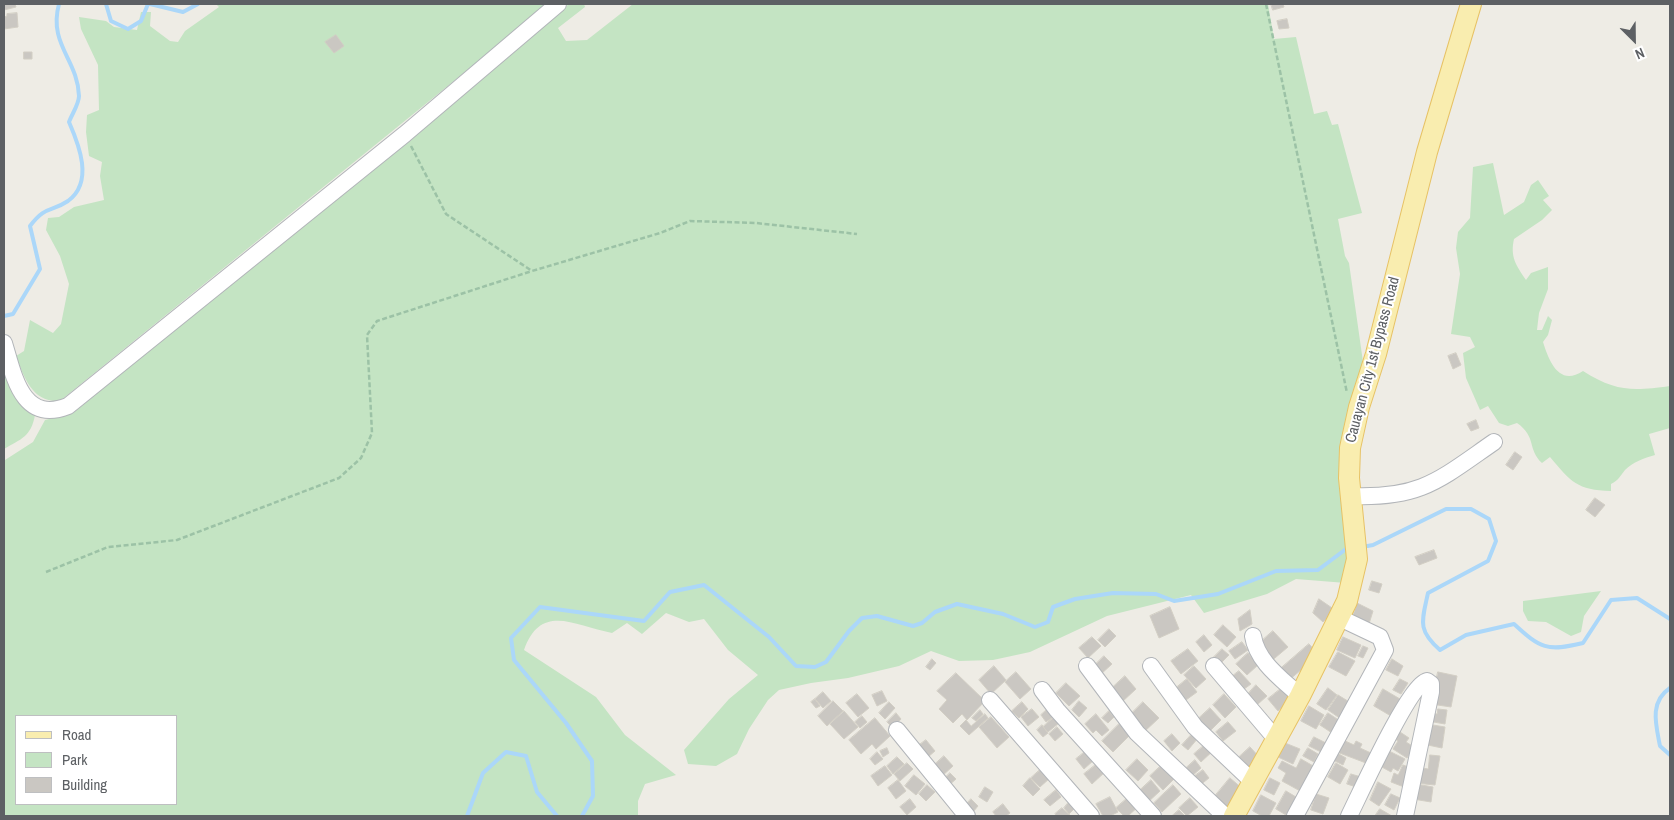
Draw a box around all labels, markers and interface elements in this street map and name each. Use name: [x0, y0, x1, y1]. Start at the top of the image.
north arrow: [1609, 15, 1659, 65]
text: N: [1633, 44, 1647, 64]
street label: Cauayan City 1st Bypass Road: [1342, 275, 1404, 445]
legend: [15, 715, 178, 805]
text: Road: [62, 724, 91, 745]
text: Park: [62, 749, 87, 770]
text: Building: [62, 774, 107, 795]

